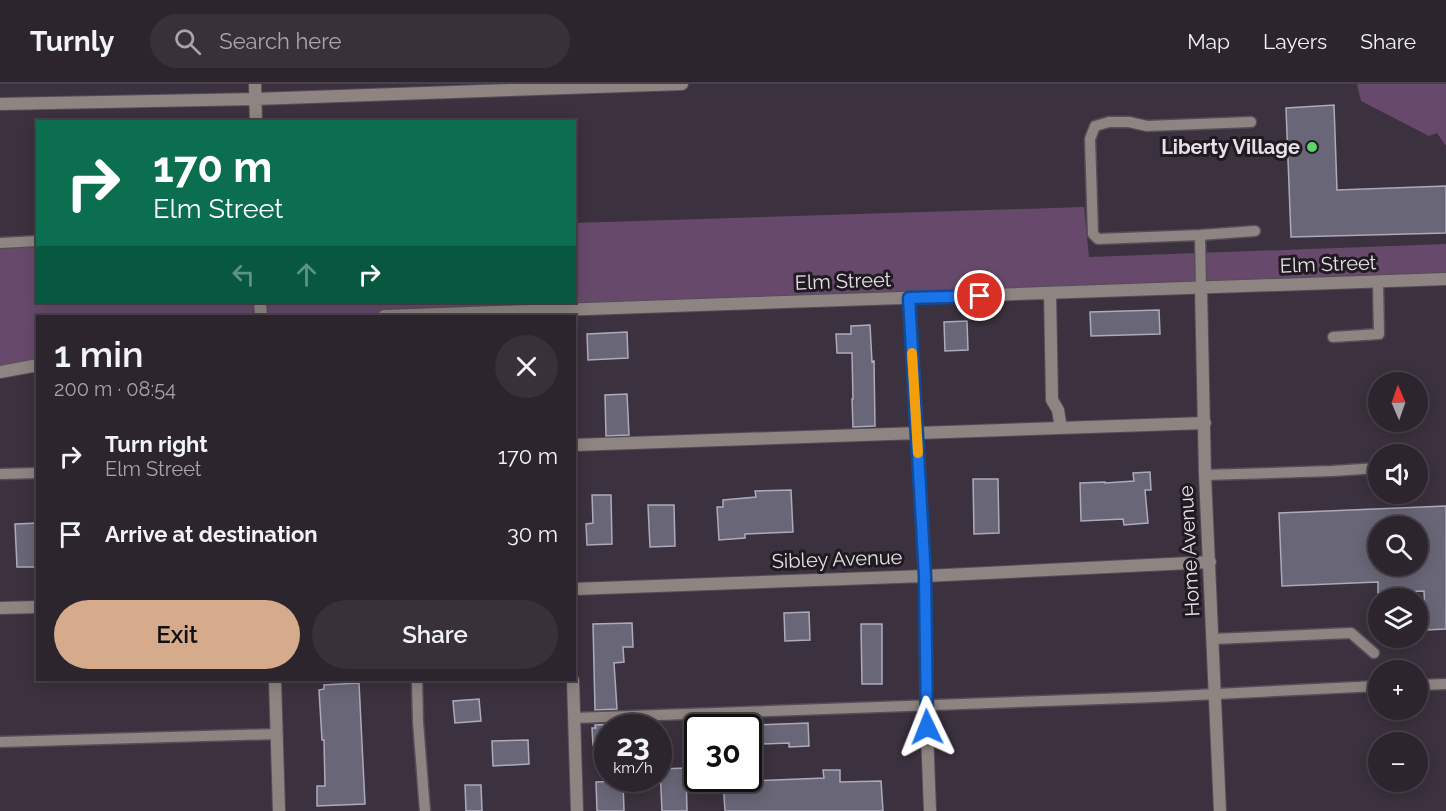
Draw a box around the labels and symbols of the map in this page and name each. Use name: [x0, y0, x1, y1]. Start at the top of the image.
place label: Liberty Village: [1161, 135, 1300, 159]
marker: Liberty Village: [1305, 140, 1319, 154]
street label: Elm Street: [1279, 250, 1377, 278]
street label: Elm Street: [794, 267, 892, 295]
pin: [954, 270, 1005, 321]
north arrow: [1368, 372, 1428, 432]
street label: Home Avenue: [1174, 485, 1204, 617]
street label: Sibley Avenue: [771, 545, 903, 573]
position arrow: [895, 695, 959, 759]
speed limit sign: 30: [684, 714, 762, 792]

